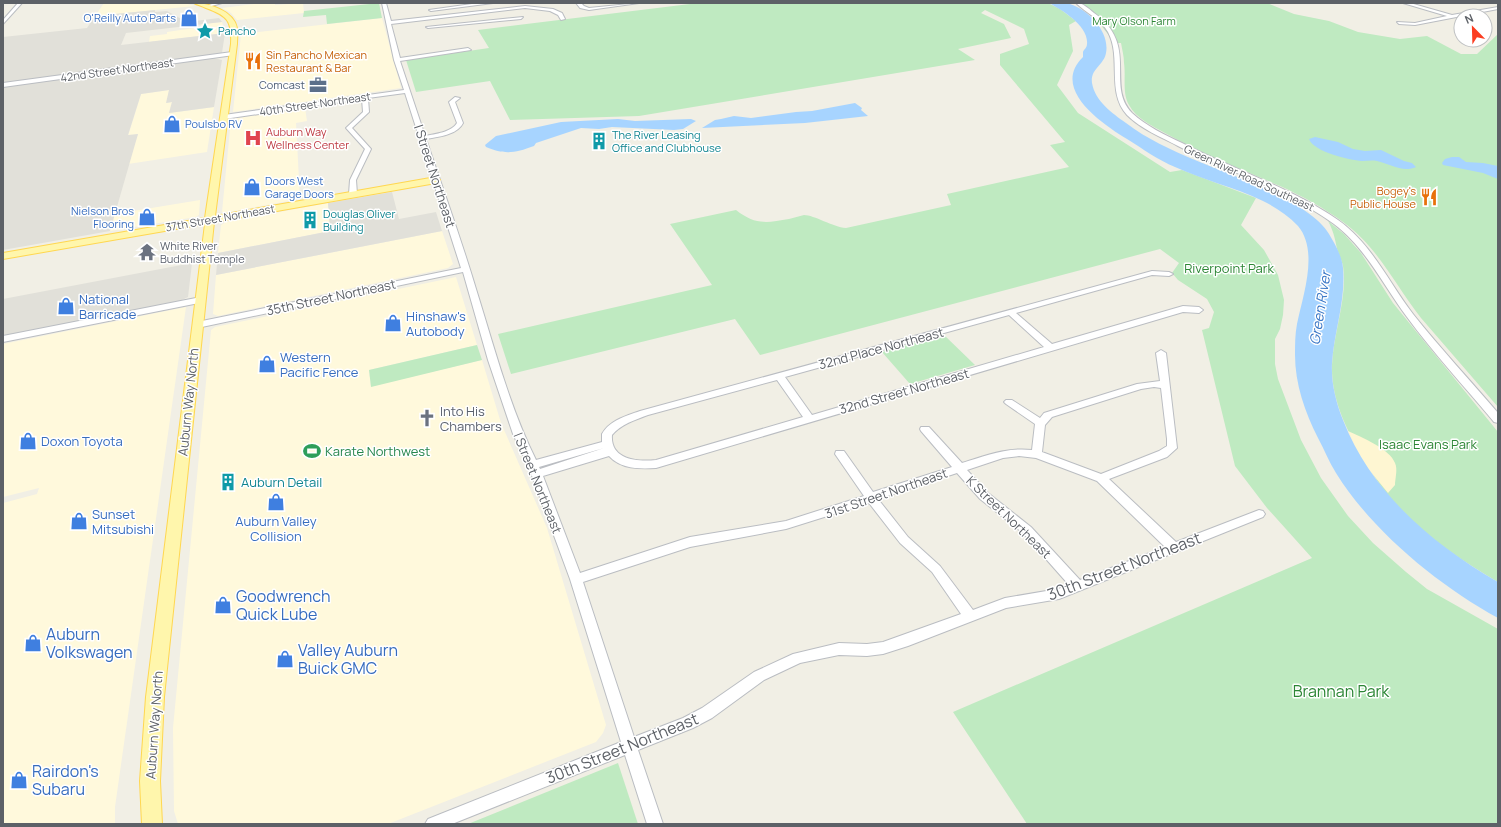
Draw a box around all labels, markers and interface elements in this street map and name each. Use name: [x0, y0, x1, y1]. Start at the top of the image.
shop icon: O'Reilly Auto Parts: [179, 8, 199, 28]
north arrow: [1453, 8, 1493, 48]
place label: O'Reilly Auto Parts: [84, 10, 176, 25]
text: N: [1462, 10, 1476, 27]
park label: Mary Olson Farm: [1092, 13, 1176, 28]
place icon: Pancho: [195, 21, 215, 41]
place label: Pancho: [218, 23, 257, 38]
place label: Sin Pancho Mexican Restaurant & Bar: [266, 47, 367, 75]
restaurant icon: Sin Pancho Mexican Restaurant & Bar: [243, 51, 263, 71]
street label: 42nd Street Northeast: [59, 54, 174, 85]
office icon: Comcast: [308, 75, 328, 95]
place label: Comcast: [259, 77, 305, 92]
street label: 40th Street Northeast: [258, 88, 372, 119]
shop icon: Poulsbo RV: [162, 114, 182, 134]
place label: Poulsbo RV: [185, 116, 242, 131]
street label: I Street Northeast: [410, 122, 460, 230]
place label: Auburn Way Wellness Center: [266, 124, 349, 152]
place label: The River Leasing Office and Clubhouse: [612, 127, 722, 155]
hospital icon: Auburn Way Wellness Center: [243, 128, 263, 148]
building icon: The River Leasing Office and Clubhouse: [589, 131, 609, 151]
street label: Green River Road Southeast: [1182, 141, 1317, 214]
place label: Doors West Garage Doors: [265, 173, 334, 201]
shop icon: Doors West Garage Doors: [242, 177, 262, 197]
place label: Bogey's Public House: [1350, 183, 1417, 211]
restaurant icon: Bogey's Public House: [1419, 187, 1439, 207]
street label: 37th Street Northeast: [164, 201, 276, 235]
place label: Nielson Bros Flooring: [71, 203, 134, 231]
place label: Douglas Oliver Building: [323, 206, 395, 234]
shop icon: Nielson Bros Flooring: [137, 207, 157, 227]
building icon: Douglas Oliver Building: [300, 210, 320, 230]
place label: White River Buddhist Temple: [160, 238, 245, 266]
temple icon: White River Buddhist Temple: [137, 242, 157, 262]
park label: Riverpoint Park: [1184, 259, 1274, 277]
water label: Green River: [1304, 268, 1335, 346]
street label: 35th Street Northeast: [265, 274, 397, 320]
place label: National Barricade: [79, 290, 137, 323]
shop icon: National Barricade: [56, 296, 76, 316]
place label: Hinshaw's Autobody: [406, 307, 466, 340]
shop icon: Hinshaw's Autobody: [383, 313, 403, 333]
street label: 32nd Place Northeast: [816, 323, 946, 373]
street label: Auburn Way North: [173, 347, 203, 457]
place label: Western Pacific Fence: [280, 348, 359, 381]
shop icon: Western Pacific Fence: [257, 354, 277, 374]
street label: 32nd Street Northeast: [837, 364, 971, 418]
place label: Into His Chambers: [440, 402, 502, 435]
church icon: Into His Chambers: [417, 408, 437, 428]
street label: I Street Northeast: [510, 430, 566, 536]
shop icon: Doxon Toyota: [18, 431, 38, 451]
place label: Doxon Toyota: [41, 432, 123, 450]
park label: Isaac Evans Park: [1379, 435, 1478, 453]
sports icon: Karate Northwest: [302, 441, 322, 461]
place label: Karate Northwest: [325, 442, 430, 460]
street label: 31st Street Northeast: [822, 464, 950, 522]
building icon: Auburn Detail: [218, 472, 238, 492]
street label: K Street Northeast: [963, 472, 1055, 562]
place label: Auburn Detail: [241, 473, 322, 491]
shop icon: Auburn Valley Collision: [266, 492, 286, 512]
place label: Sunset Mitsubishi: [92, 505, 154, 538]
shop icon: Sunset Mitsubishi: [69, 511, 89, 531]
place label: Auburn Valley Collision: [235, 512, 317, 545]
street label: 30th Street Northeast: [1044, 527, 1204, 605]
place label: Goodwrench Quick Lube: [236, 585, 331, 625]
shop icon: Goodwrench Quick Lube: [213, 595, 233, 615]
place label: Auburn Volkswagen: [46, 623, 133, 663]
shop icon: Auburn Volkswagen: [23, 633, 43, 653]
place label: Valley Auburn Buick GMC: [298, 639, 398, 679]
shop icon: Valley Auburn Buick GMC: [275, 649, 295, 669]
street label: Auburn Way North: [141, 670, 167, 780]
park label: Brannan Park: [1293, 680, 1390, 702]
street label: 30th Street Northeast: [542, 707, 702, 789]
place label: Rairdon's Subaru: [32, 760, 99, 800]
shop icon: Rairdon's Subaru: [9, 770, 29, 790]

